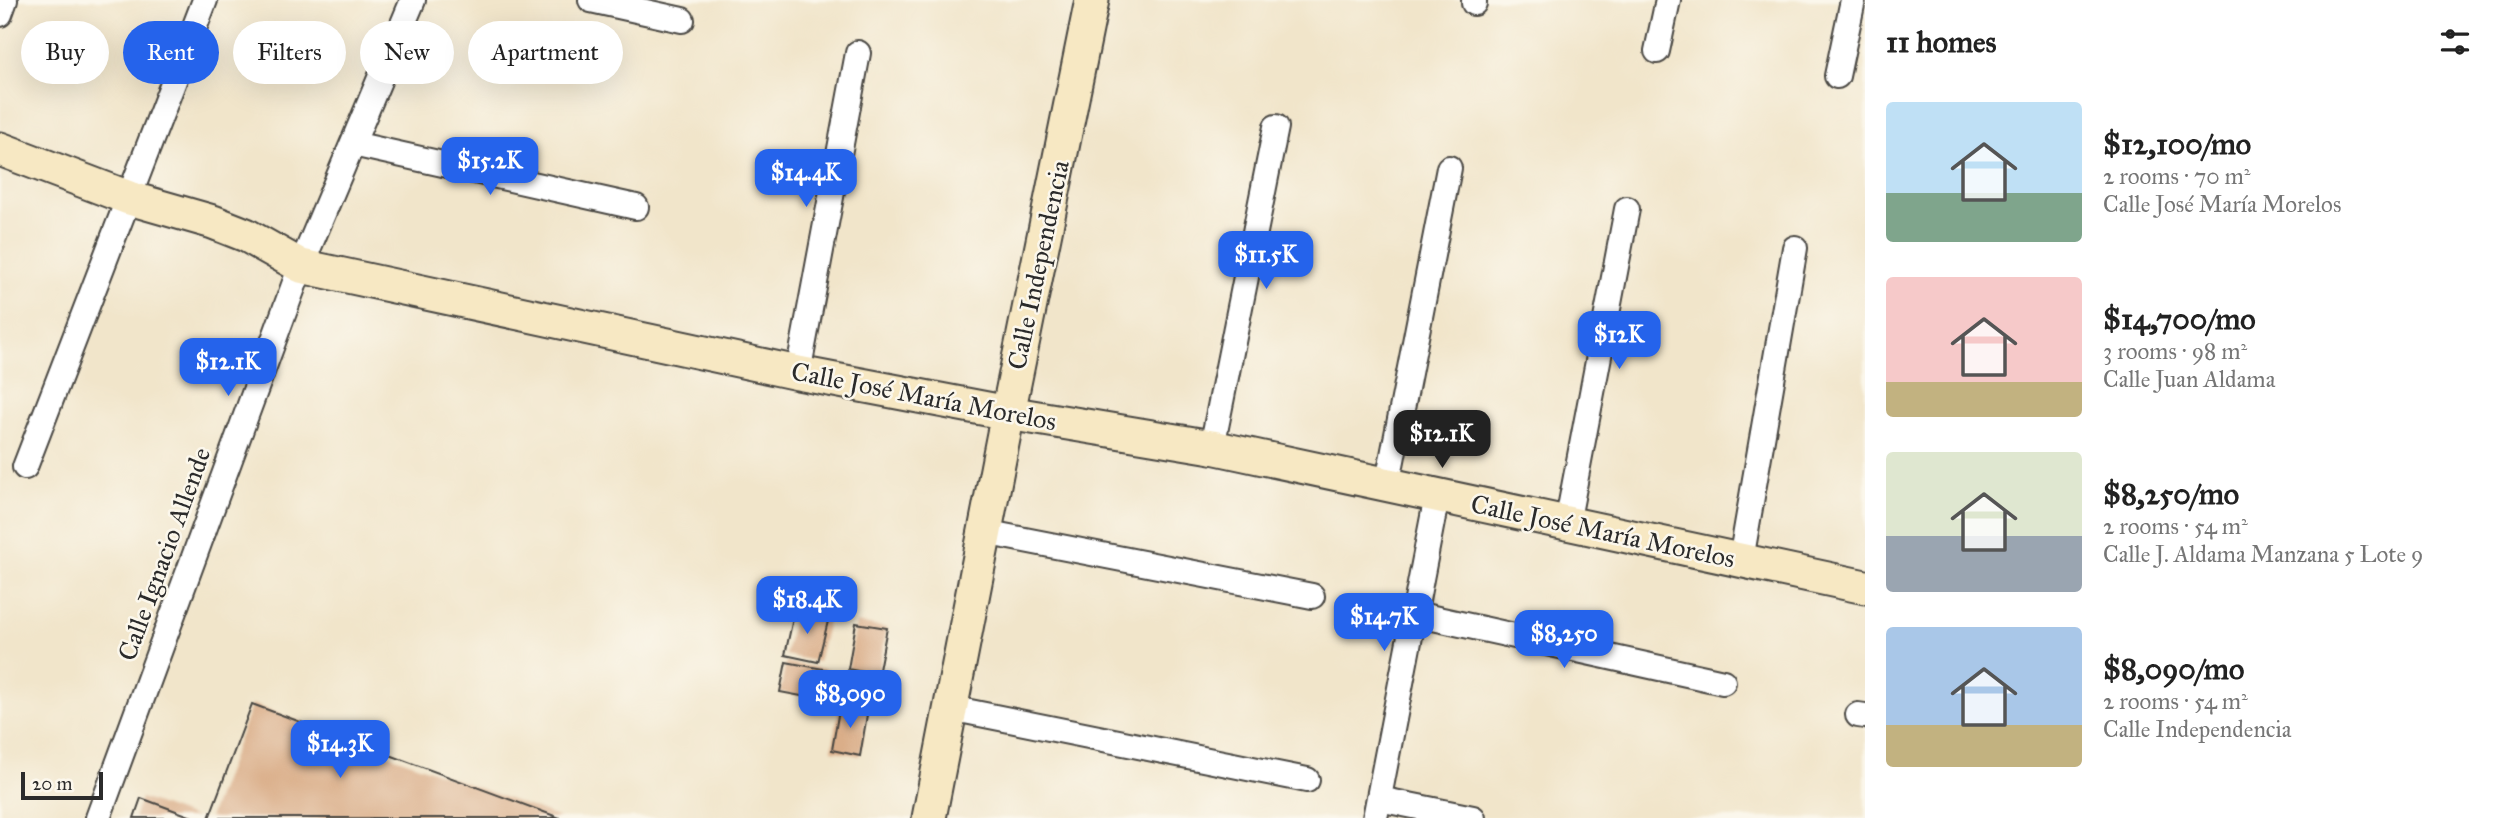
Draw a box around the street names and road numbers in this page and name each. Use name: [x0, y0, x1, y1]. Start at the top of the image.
street label: Calle Independencia: [1000, 157, 1076, 373]
street label: Calle José María Morelos: [789, 355, 1059, 437]
street label: Calle Ignacio Allende: [111, 443, 217, 665]
street label: Calle José María Morelos: [1468, 487, 1738, 575]

